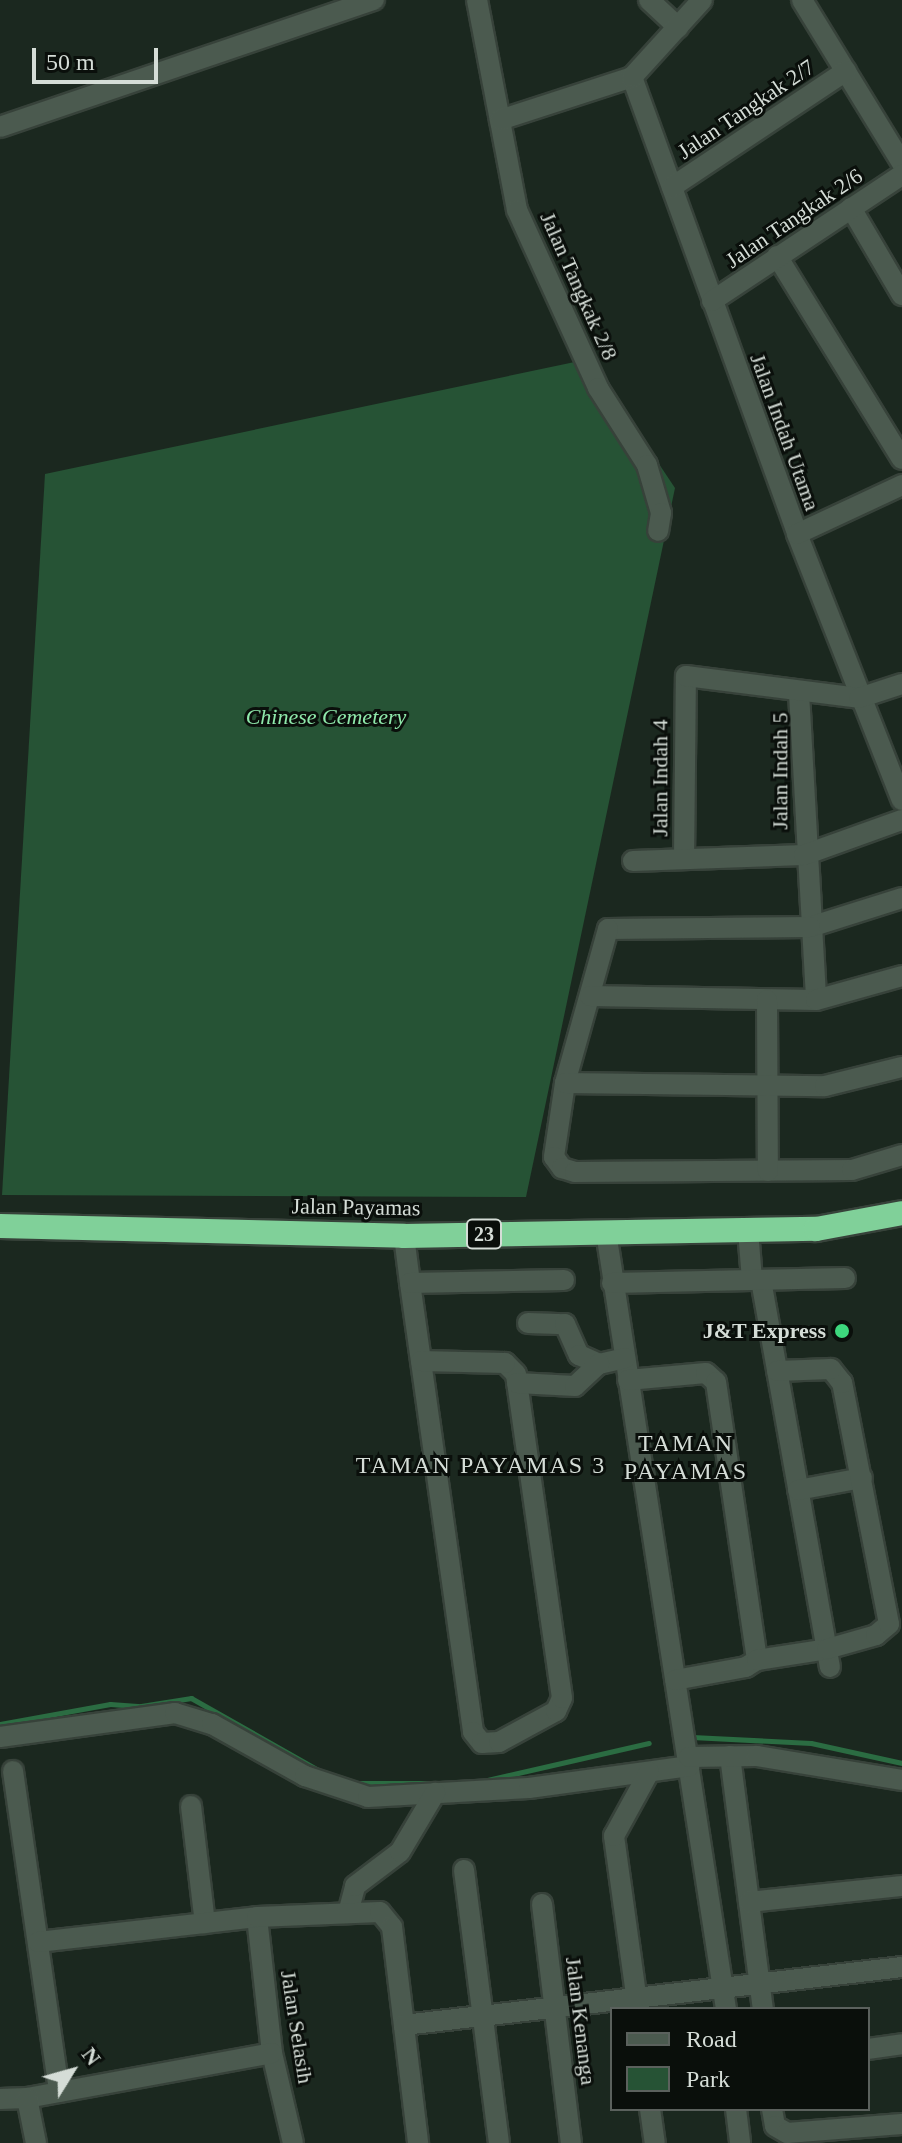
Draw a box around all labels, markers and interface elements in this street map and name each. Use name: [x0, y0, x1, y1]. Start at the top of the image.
scale bar: [36, 32, 162, 82]
street label: Jalan Tangkak 2/7: [662, 46, 830, 172]
text: 50 m: [46, 49, 95, 75]
street label: Jalan Tangkak 2/6: [710, 155, 878, 281]
street label: Jalan Tangkak 2/8: [529, 196, 629, 376]
street label: Jalan Indah Utama: [739, 336, 831, 528]
street label: Jalan Indah 5: [767, 702, 793, 840]
park label: Chinese Cemetery: [233, 704, 419, 730]
street label: Jalan Indah 4: [647, 709, 673, 847]
street label: Jalan Payamas: [279, 1192, 433, 1222]
road number: 23: [464, 1218, 504, 1250]
place label: J&T Express: [696, 1318, 826, 1344]
marker: J&T Express: [833, 1322, 851, 1340]
district label: TAMAN PAYAMAS: [627, 1430, 745, 1486]
district label: TAMAN PAYAMAS 3: [363, 1452, 599, 1480]
street label: Jalan Kenanga: [559, 1945, 603, 2097]
street label: Jalan Selasih: [273, 1958, 321, 2096]
legend: [610, 2007, 870, 2111]
text: Road: [686, 2026, 737, 2052]
north arrow: [32, 2031, 112, 2111]
text: N: [77, 2042, 106, 2070]
text: Park: [686, 2066, 730, 2092]

